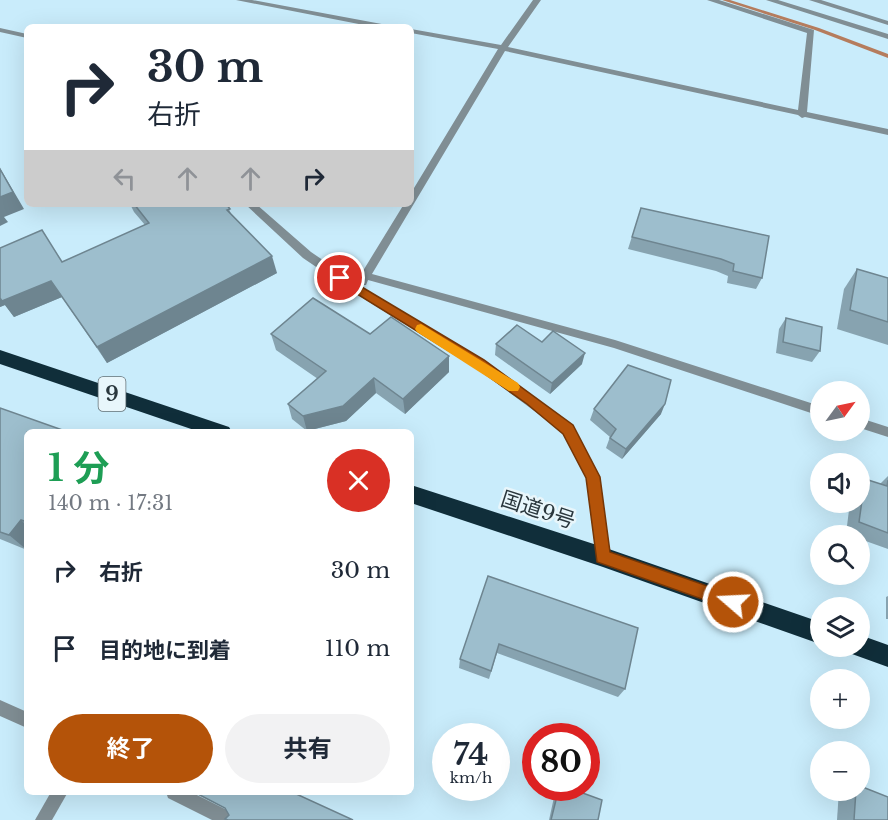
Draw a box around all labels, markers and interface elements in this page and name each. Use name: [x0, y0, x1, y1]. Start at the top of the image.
text: 30 m: [147, 41, 263, 93]
icon: right: [48, 48, 126, 126]
text: 右折: [147, 98, 201, 131]
icon: left: [108, 162, 141, 195]
icon: ahead: [171, 162, 204, 195]
icon: ahead: [234, 162, 267, 195]
icon: right: [297, 162, 330, 195]
pin: [314, 252, 365, 303]
icon: arrive: [323, 261, 356, 294]
road number: 9: [98, 377, 126, 411]
north arrow: [810, 381, 870, 441]
map controls: [810, 381, 870, 801]
text: 1 分: [48, 446, 109, 491]
button: close: [327, 449, 390, 512]
button: sound: [810, 453, 870, 513]
street label: 国道9号: [498, 486, 578, 534]
text: 140 m · 17:31: [48, 491, 173, 515]
button: search: [810, 525, 870, 585]
icon: right: [48, 554, 81, 587]
text: 30 m: [331, 557, 390, 584]
text: 右折: [99, 559, 143, 586]
position arrow: [701, 570, 765, 634]
button: layers: [810, 597, 870, 657]
icon: arrive: [48, 632, 81, 665]
text: 110 m: [325, 635, 390, 662]
text: 目的地に到着: [99, 637, 231, 664]
button: +: [810, 669, 870, 729]
button: 終了: [48, 714, 213, 783]
button: 共有: [225, 714, 390, 783]
speed limit sign: 80: [522, 723, 600, 801]
text: 74: [454, 736, 488, 773]
button: −: [810, 741, 870, 801]
text: km/h: [450, 768, 492, 787]

